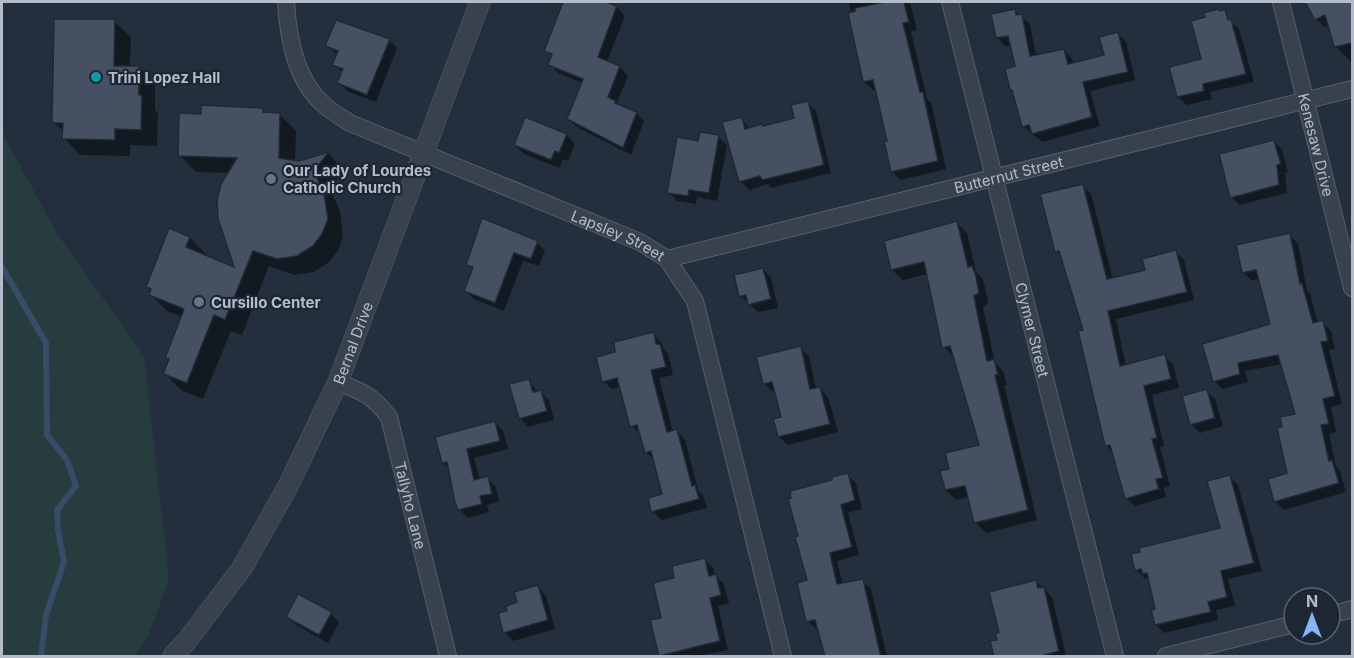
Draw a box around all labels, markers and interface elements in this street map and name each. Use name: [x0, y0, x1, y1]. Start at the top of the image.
place label: Trini Lopez Hall: [108, 68, 220, 87]
marker: Trini Lopez Hall: [89, 70, 103, 84]
street label: Kenesaw Drive: [1294, 91, 1338, 198]
street label: Butternut Street: [952, 151, 1065, 197]
place label: Our Lady of Lourdes Catholic Church: [283, 161, 431, 197]
marker: Our Lady of Lourdes Catholic Church: [264, 172, 278, 186]
street label: Lapsley Street: [568, 205, 669, 265]
street label: Clymer Street: [1012, 280, 1054, 379]
place label: Cursillo Center: [211, 293, 321, 312]
marker: Cursillo Center: [192, 295, 206, 309]
street label: Bernal Drive: [328, 299, 377, 387]
street label: Tallyho Lane: [391, 460, 431, 551]
north arrow: [1282, 586, 1342, 646]
text: N: [1306, 591, 1318, 611]

